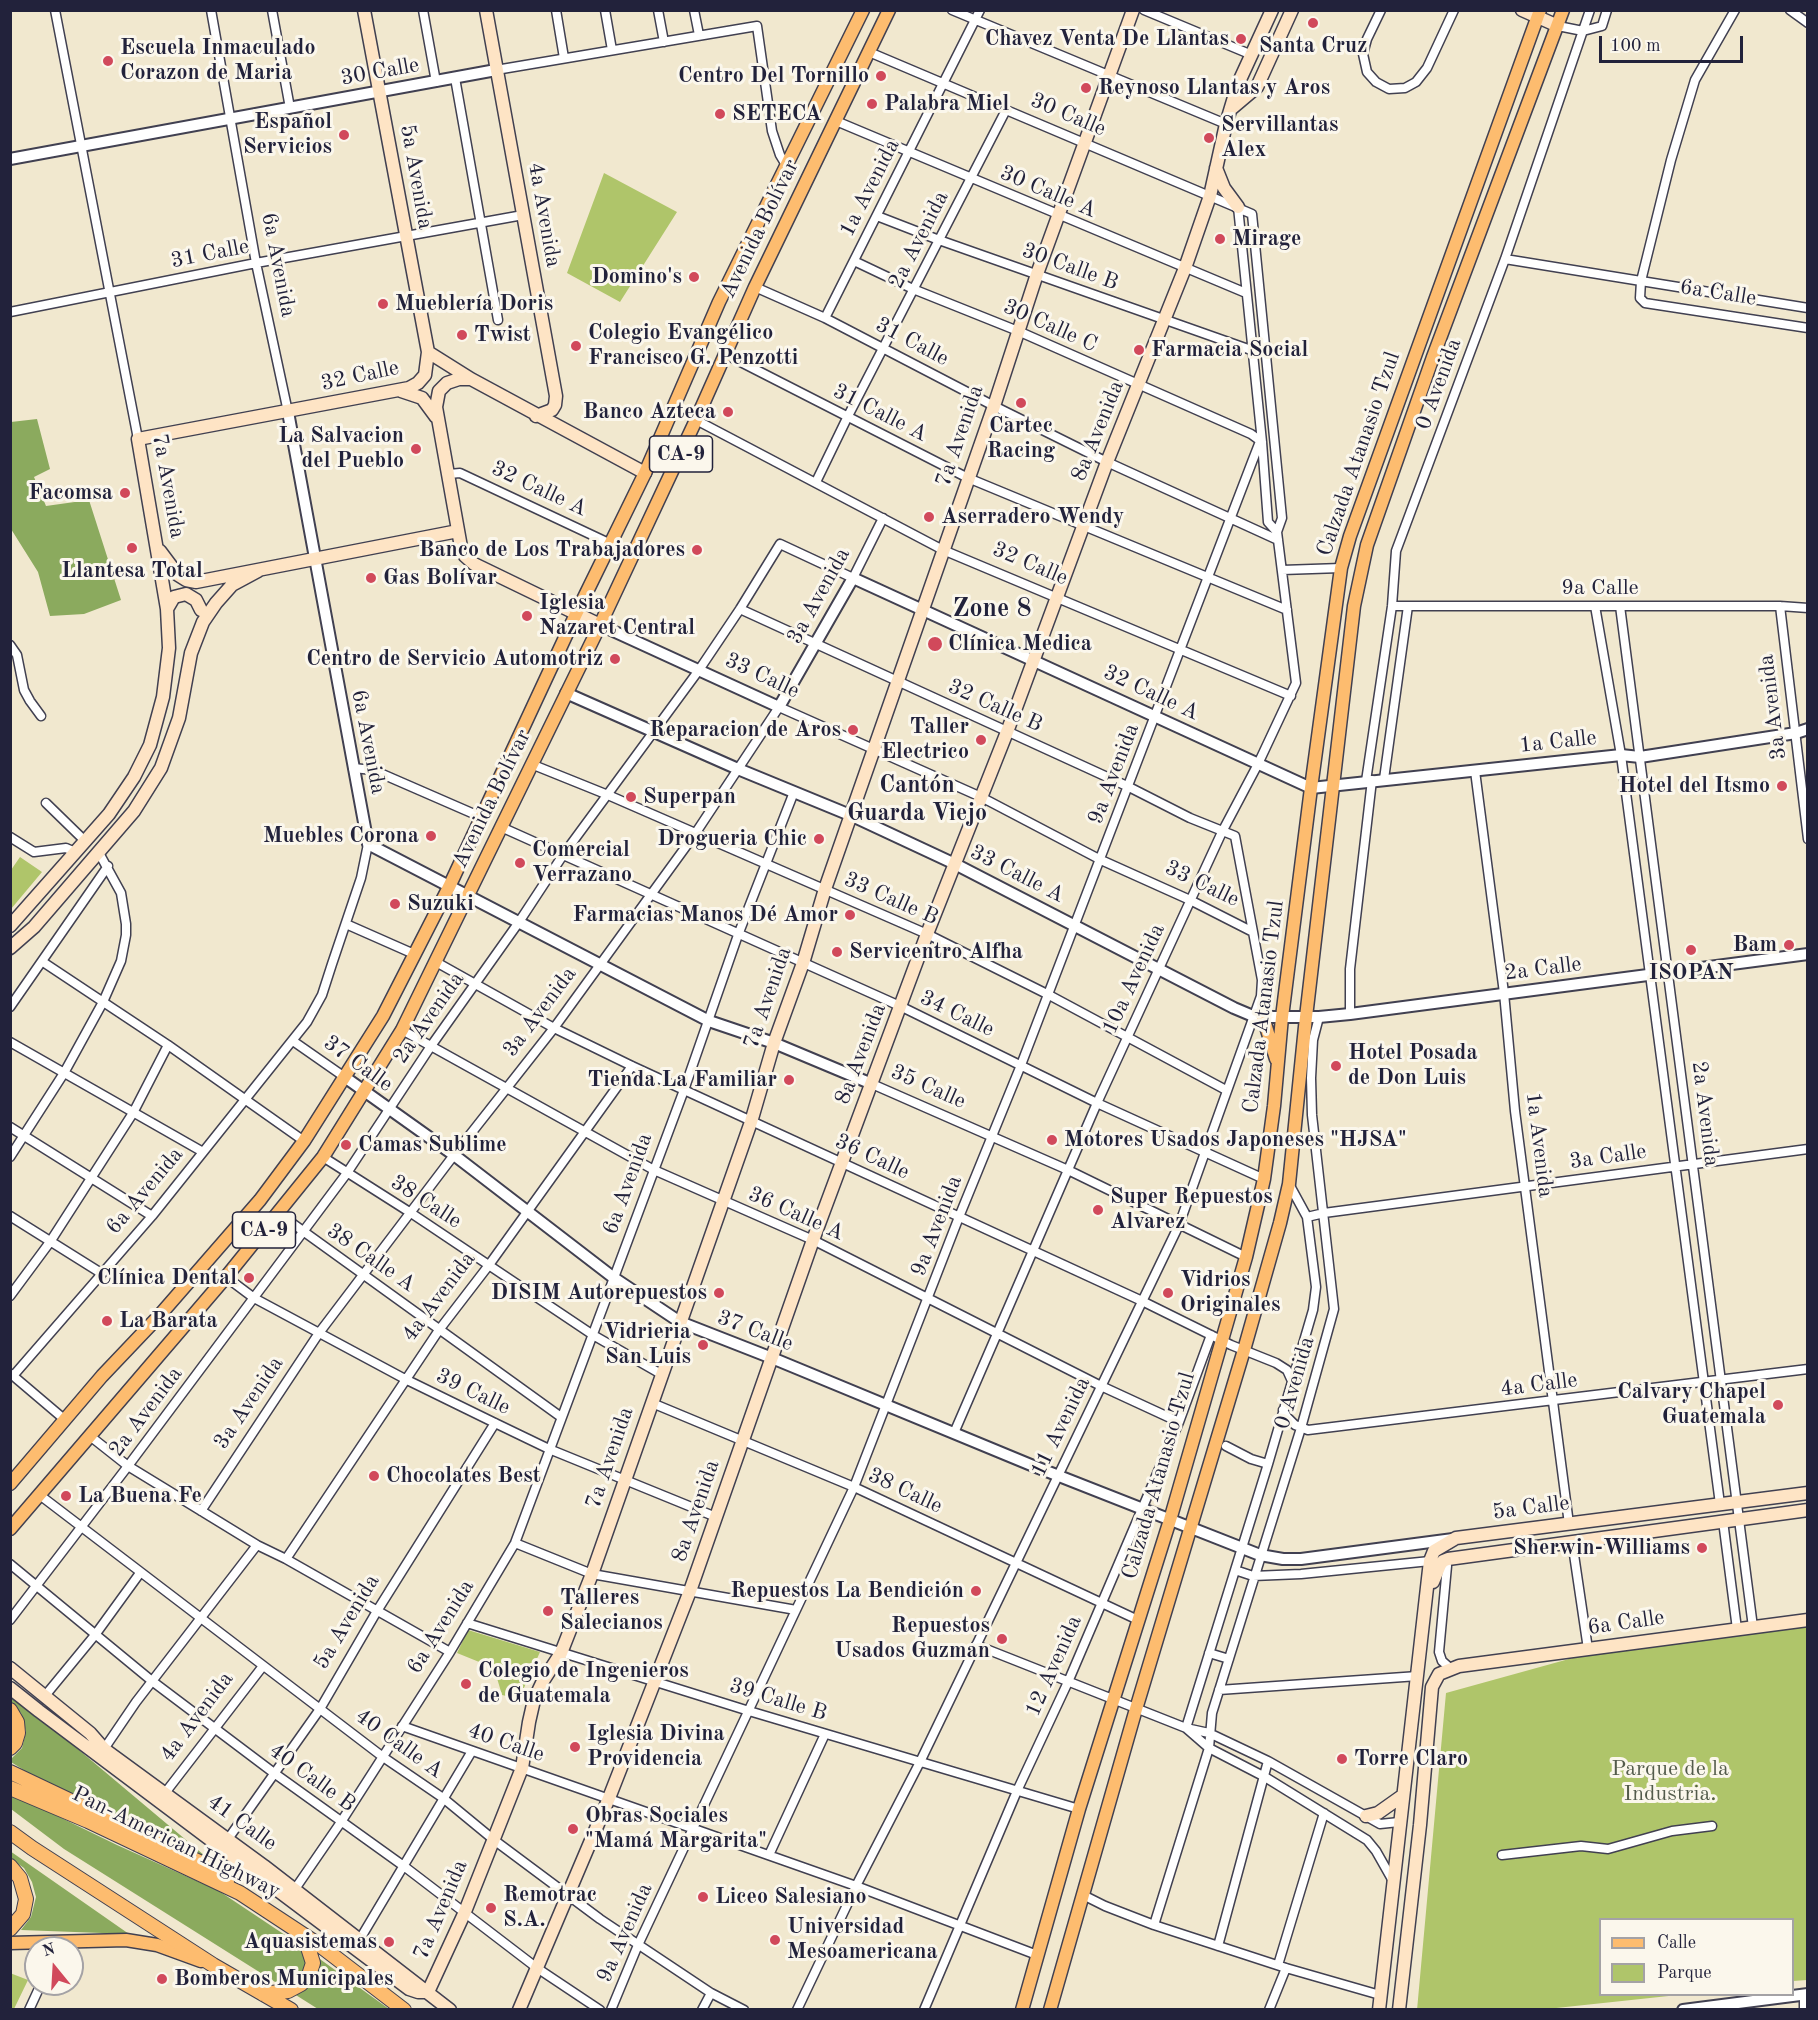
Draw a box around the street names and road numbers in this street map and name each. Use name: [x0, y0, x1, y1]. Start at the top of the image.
street label: 30 Calle: [339, 52, 421, 92]
street label: 30 Calle: [1026, 87, 1110, 143]
street label: 5a Avenida: [394, 122, 438, 232]
street label: 1a Avenida: [834, 135, 906, 241]
street label: Avenida Bolívar: [715, 155, 805, 303]
street label: 4a Avenida: [522, 160, 566, 270]
street label: 30 Calle A: [996, 160, 1100, 224]
street label: 2a Avenida: [883, 187, 955, 293]
street label: 6a Avenida: [255, 210, 301, 320]
street label: 31 Calle: [169, 233, 251, 275]
street label: 30 Calle B: [1018, 237, 1122, 297]
street label: 6a Calle: [1678, 274, 1758, 312]
street label: 30 Calle C: [999, 294, 1101, 358]
street label: 31 Calle: [871, 312, 953, 372]
street label: 0 Avenida: [1410, 335, 1468, 433]
street label: Calzada Atanasio Tzul: [1312, 348, 1406, 560]
street label: 32 Calle: [318, 355, 402, 397]
street label: 8a Avenida: [1066, 377, 1130, 485]
street label: 31 Calle A: [828, 378, 932, 448]
street label: 7a Avenida: [930, 382, 990, 490]
street label: 7a Avenida: [146, 431, 190, 541]
road number: CA-9: [650, 436, 712, 472]
street label: 32 Calle A: [487, 455, 591, 523]
street label: 32 Calle: [988, 536, 1072, 592]
street label: 3a Avenida: [782, 543, 856, 649]
street label: 9a Calle: [1561, 575, 1639, 601]
street label: 33 Calle: [720, 647, 804, 705]
street label: 3a Avenida: [1753, 653, 1793, 761]
street label: 32 Calle A: [1099, 659, 1203, 727]
street label: 32 Calle B: [944, 673, 1046, 739]
street label: 6a Avenida: [345, 687, 391, 797]
street label: 9a Avenida: [1083, 720, 1145, 828]
street label: Avenida Bolívar: [447, 725, 537, 873]
street label: 1a Calle: [1518, 725, 1598, 759]
street label: 33 Calle A: [965, 839, 1069, 909]
street label: 33 Calle: [1161, 855, 1243, 913]
street label: 33 Calle B: [840, 866, 942, 932]
street label: Calzada Atanasio Tzul: [1238, 899, 1290, 1115]
street label: 10a Avenida: [1097, 920, 1171, 1038]
street label: 7a Avenida: [738, 944, 798, 1052]
street label: 2a Calle: [1503, 951, 1583, 987]
street label: 3a Avenida: [498, 962, 582, 1062]
street label: 2a Avenida: [388, 967, 470, 1069]
street label: 34 Calle: [916, 985, 998, 1043]
street label: 8a Avenida: [830, 1000, 892, 1108]
street label: 37 Calle: [318, 1030, 398, 1098]
street label: 35 Calle: [886, 1059, 970, 1115]
street label: 2a Avenida: [1685, 1060, 1725, 1168]
street label: 1a Avenida: [1519, 1091, 1559, 1199]
street label: 36 Calle: [830, 1128, 914, 1186]
street label: 6a Avenida: [597, 1130, 659, 1238]
street label: 3a Calle: [1568, 1139, 1648, 1175]
street label: 6a Avenida: [101, 1142, 189, 1240]
street label: 38 Calle: [386, 1169, 466, 1235]
street label: 9a Avenida: [906, 1172, 968, 1280]
street label: 36 Calle A: [744, 1181, 848, 1247]
road number: CA-9: [232, 1212, 296, 1248]
street label: 38 Calle A: [322, 1218, 420, 1298]
street label: 4a Avenida: [397, 1247, 481, 1347]
street label: 37 Calle: [713, 1304, 797, 1358]
street label: 0 Avenida: [1269, 1334, 1321, 1432]
street label: 3a Avenida: [208, 1352, 290, 1454]
street label: 2a Avenida: [104, 1362, 188, 1462]
street label: 39 Calle: [432, 1363, 514, 1421]
street label: 4a Calle: [1499, 1367, 1579, 1403]
street label: Calzada Atanasio Tzul: [1117, 1369, 1201, 1583]
street label: 11 Avenida: [1025, 1373, 1097, 1481]
street label: 7a Avenida: [580, 1404, 640, 1512]
street label: 8a Avenida: [666, 1457, 726, 1565]
street label: 38 Calle: [863, 1462, 947, 1520]
street label: 5a Calle: [1491, 1490, 1571, 1526]
street label: 5a Avenida: [308, 1570, 386, 1674]
street label: 6a Avenida: [402, 1575, 480, 1679]
street label: 6a Calle: [1586, 1605, 1666, 1641]
street label: 12 Avenida: [1020, 1611, 1088, 1721]
street label: 4a Avenida: [155, 1667, 239, 1767]
street label: 39 Calle B: [726, 1673, 830, 1727]
street label: 40 Calle A: [350, 1703, 448, 1785]
street label: 40 Calle: [464, 1718, 548, 1768]
street label: 40 Calle B: [264, 1738, 360, 1818]
street label: Pan-American Highway: [68, 1781, 284, 1905]
street label: 41 Calle: [202, 1789, 282, 1857]
street label: 7a Avenida: [408, 1856, 474, 1964]
street label: 9a Avenida: [591, 1879, 659, 1987]

